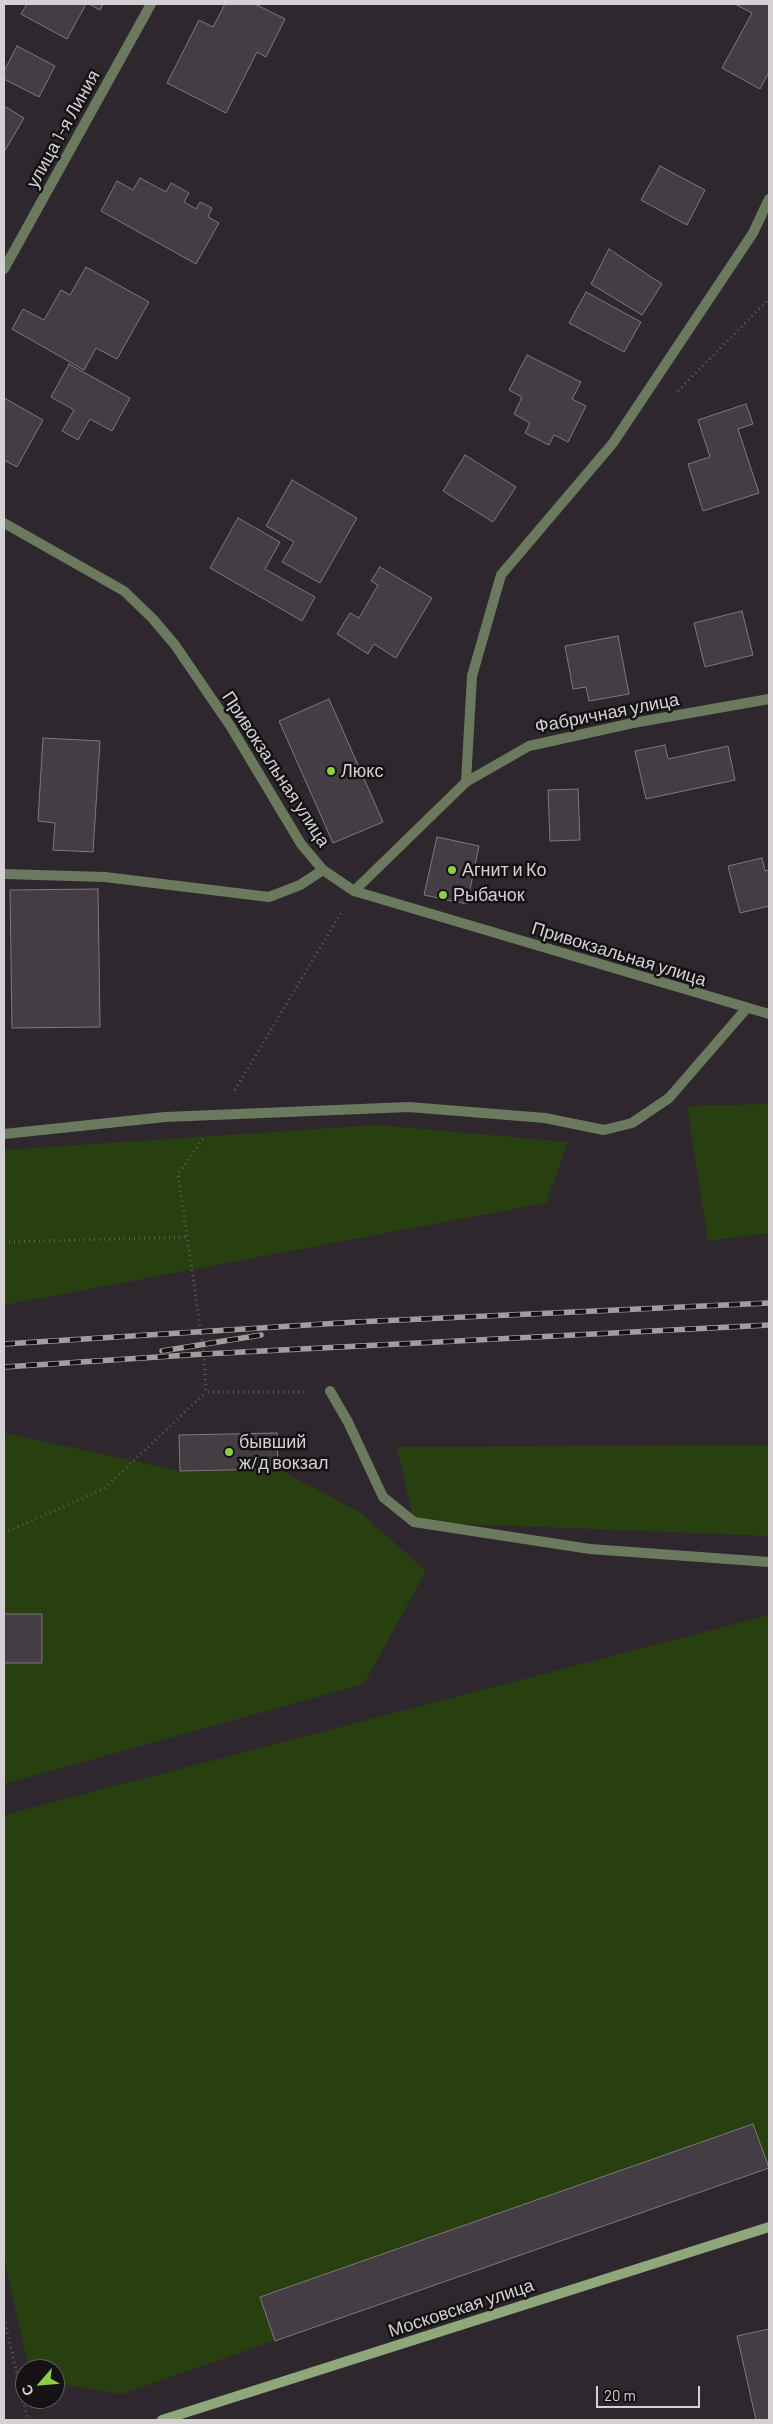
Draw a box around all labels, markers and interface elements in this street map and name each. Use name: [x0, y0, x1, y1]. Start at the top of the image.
street label: улица 1-я Линия: [22, 66, 104, 192]
street label: Привокзальная улица: [218, 687, 334, 851]
street label: Фабричная улица: [533, 688, 681, 738]
place label: Люкс: [341, 760, 383, 782]
marker: Люкс: [325, 765, 337, 777]
place label: Агнит и Ко: [462, 859, 547, 881]
marker: Агнит и Ко: [446, 864, 458, 876]
place label: Рыбачок: [453, 884, 525, 906]
marker: Рыбачок: [437, 889, 449, 901]
street label: Привокзальная улица: [529, 917, 709, 991]
place label: бывший ж/д вокзал: [239, 1431, 329, 1474]
marker: бывший ж/д вокзал: [223, 1446, 235, 1458]
street label: Московская улица: [385, 2274, 537, 2342]
north arrow: [15, 2359, 65, 2409]
scale bar: [598, 2376, 702, 2408]
text: С: [17, 2382, 37, 2399]
text: 20 m: [604, 2386, 636, 2404]

